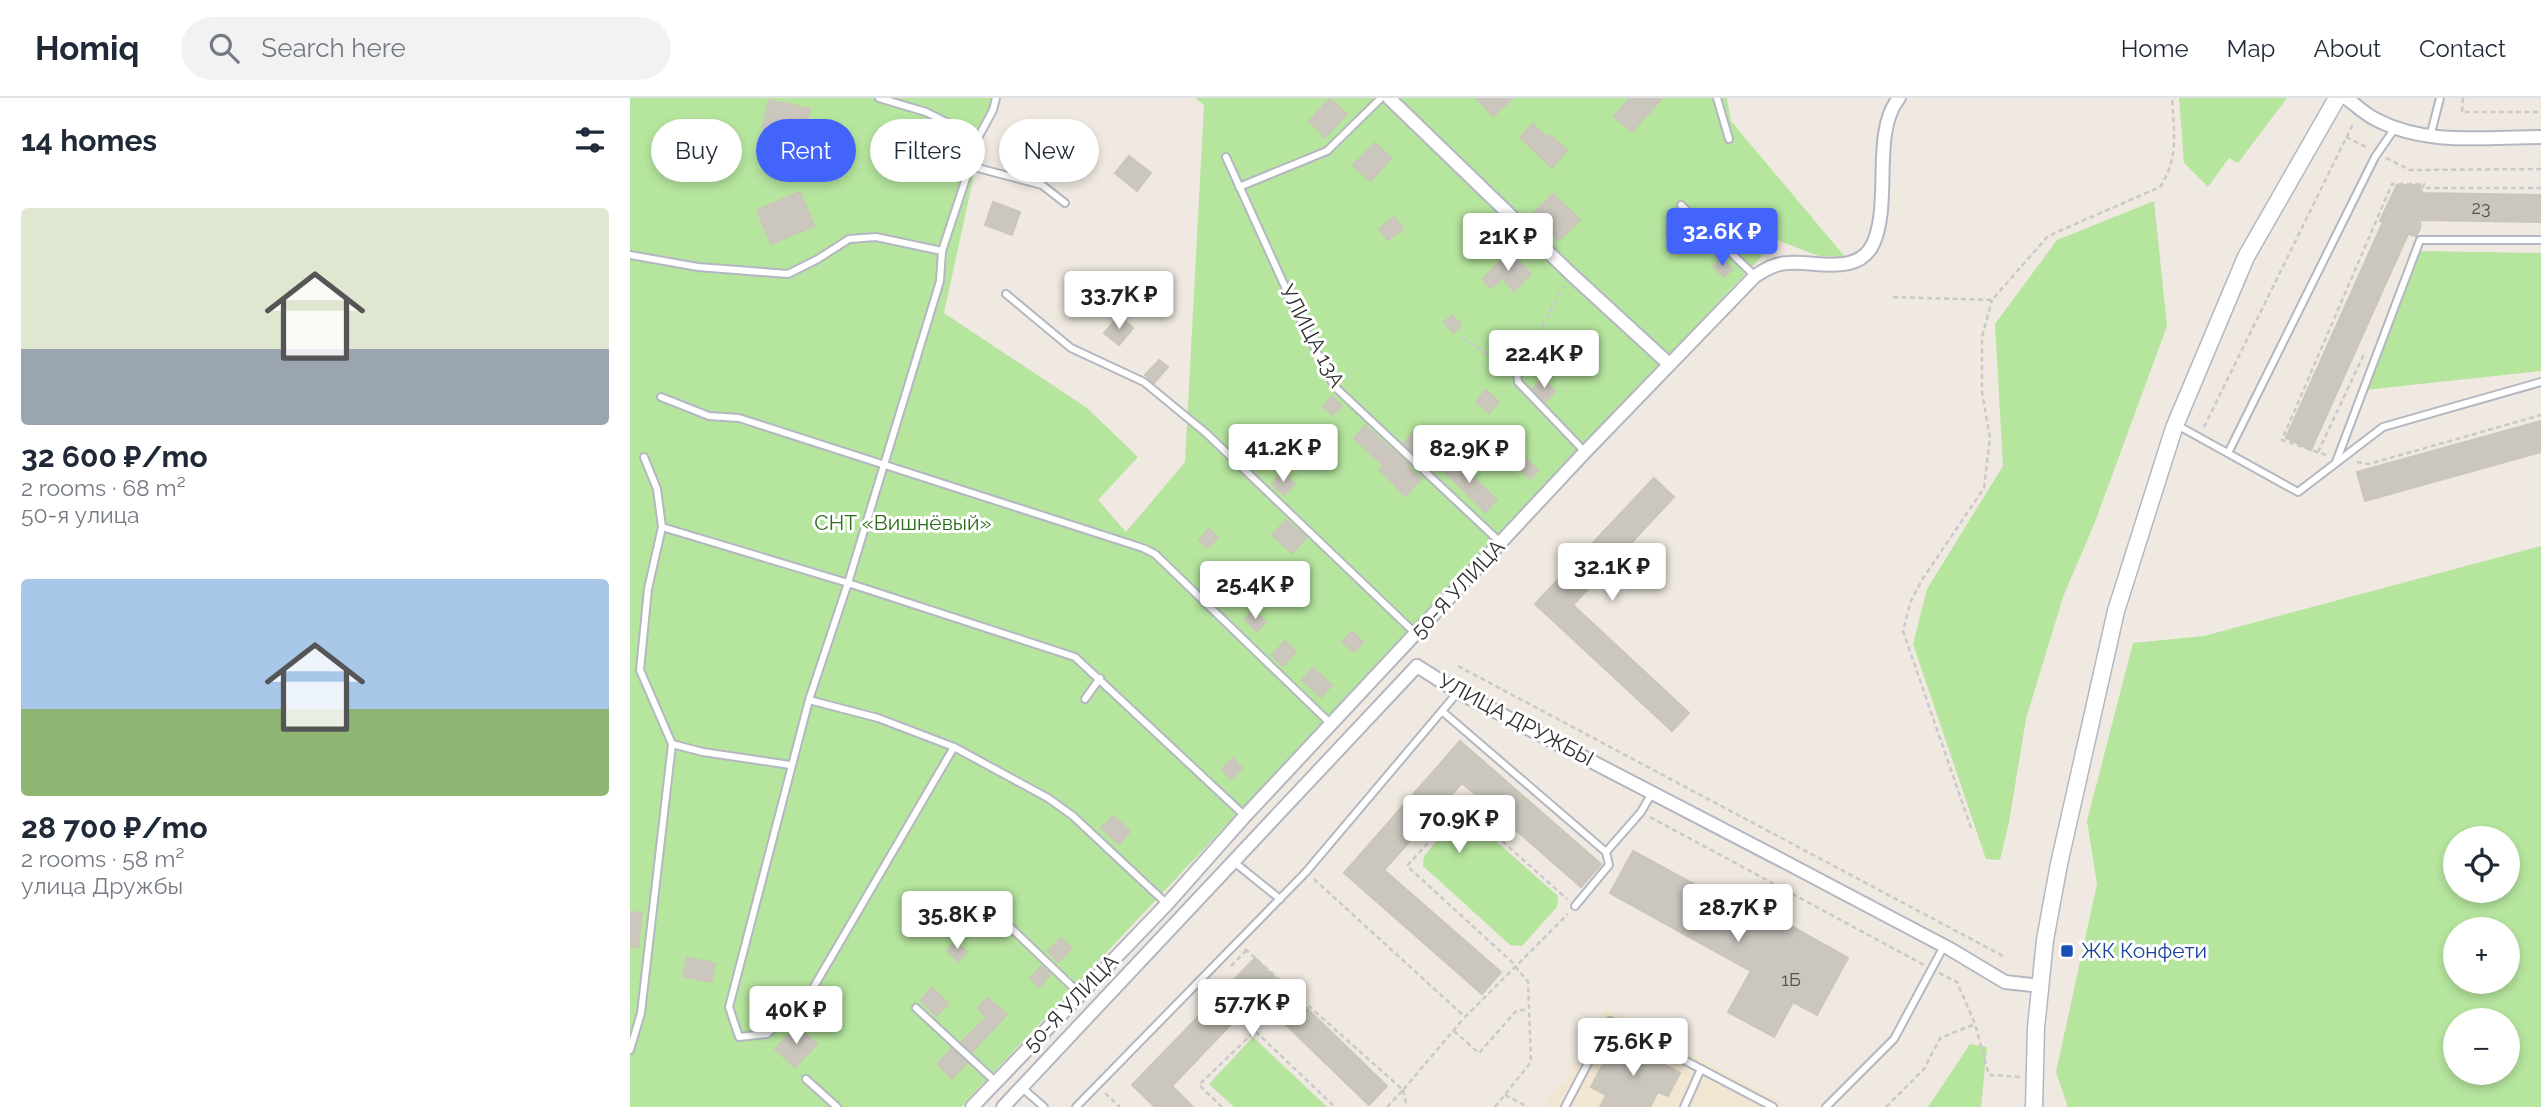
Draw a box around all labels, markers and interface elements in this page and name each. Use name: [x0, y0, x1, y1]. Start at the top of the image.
search box: [181, 17, 671, 80]
text: Homiq: [35, 29, 139, 68]
icon: search: [205, 29, 243, 67]
text: Search here: [261, 33, 406, 63]
text: Home: [2121, 34, 2189, 63]
text: Map: [2227, 34, 2275, 63]
text: About: [2313, 34, 2381, 63]
text: Contact: [2419, 34, 2506, 63]
chip: Buy: [651, 119, 742, 182]
chip: Rent: [756, 119, 856, 182]
chip: Filters: [870, 119, 985, 182]
chip: New: [999, 119, 1099, 182]
icon: filters: [571, 121, 609, 159]
text: 14 homes: [21, 123, 157, 158]
house number: 23: [2472, 197, 2491, 218]
pin: 32.6K ₽: [1657, 208, 1787, 268]
pin: 21K ₽: [1459, 214, 1557, 273]
text: 32.6K ₽: [1683, 217, 1761, 244]
text: 21K ₽: [1479, 222, 1537, 249]
icon: home: [252, 253, 378, 379]
pin: 33.7K ₽: [1054, 272, 1184, 331]
text: 33.7K ₽: [1080, 280, 1158, 307]
street label: УЛИЦА 13А: [1275, 280, 1350, 391]
pin: 22.4K ₽: [1479, 330, 1609, 390]
text: 22.4K ₽: [1505, 339, 1583, 366]
pin: 41.2K ₽: [1218, 424, 1348, 484]
pin: 82.9K ₽: [1404, 426, 1534, 485]
text: 41.2K ₽: [1245, 433, 1321, 460]
text: 82.9K ₽: [1429, 434, 1509, 461]
text: 32 600 ₽/mo: [21, 439, 208, 474]
text: 2 rooms · 68 m²: [21, 474, 186, 501]
text: 50-я улица: [21, 501, 140, 528]
park label: СНТ «Вишнёвый»: [814, 510, 992, 535]
street label: 50-Я УЛИЦА: [1406, 534, 1510, 643]
pin: 32.1K ₽: [1547, 544, 1677, 603]
text: 32.1K ₽: [1574, 552, 1650, 579]
pin: 25.4K ₽: [1190, 561, 1320, 621]
text: 25.4K ₽: [1216, 570, 1294, 597]
icon: home: [252, 624, 378, 750]
street label: УЛИЦА ДРУЖБЫ: [1434, 668, 1598, 771]
pin: 70.9K ₽: [1394, 796, 1524, 855]
text: 70.9K ₽: [1419, 804, 1499, 831]
text: 28 700 ₽/mo: [21, 810, 208, 845]
map controls: [2443, 826, 2520, 1085]
button: locate: [2443, 826, 2520, 903]
text: 2 rooms · 58 m²: [21, 845, 184, 872]
text: улица Дружбы: [21, 872, 183, 899]
pin: 28.7K ₽: [1673, 884, 1803, 944]
pin: 35.8K ₽: [892, 892, 1022, 951]
text: 28.7K ₽: [1699, 893, 1777, 920]
text: 35.8K ₽: [918, 900, 996, 927]
button: +: [2443, 917, 2520, 994]
place label: ЖК Конфети: [2081, 938, 2207, 963]
marker: ЖК Конфети: [2059, 943, 2075, 959]
street label: 50-Я УЛИЦА: [1018, 949, 1123, 1057]
house number: 1Б: [1781, 969, 1801, 990]
pin: 57.7K ₽: [1187, 979, 1317, 1039]
pin: 40K ₽: [747, 986, 845, 1046]
text: 57.7K ₽: [1214, 988, 1290, 1015]
text: 40K ₽: [765, 995, 827, 1022]
button: −: [2443, 1008, 2520, 1085]
pin: 75.6K ₽: [1568, 1018, 1698, 1078]
text: 75.6K ₽: [1594, 1027, 1672, 1054]

